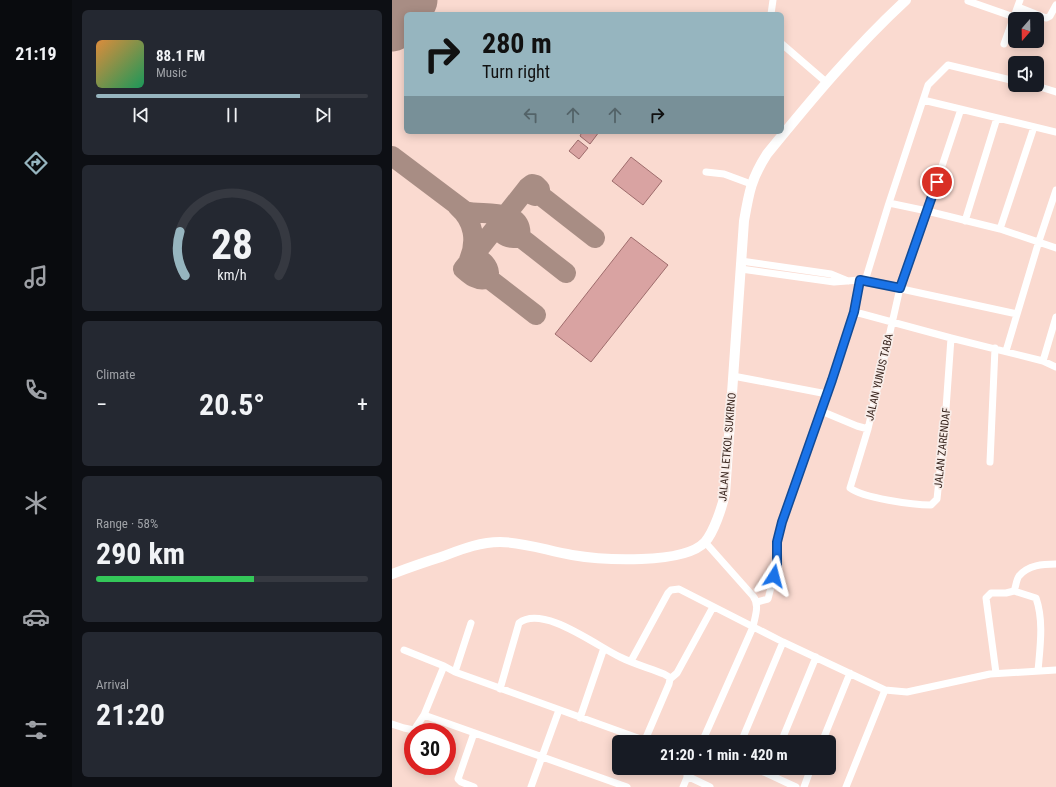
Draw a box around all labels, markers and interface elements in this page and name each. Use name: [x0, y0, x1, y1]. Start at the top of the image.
north arrow: [1008, 12, 1044, 48]
map controls: [1008, 12, 1044, 92]
text: 280 m: [482, 27, 552, 60]
icon: right: [416, 28, 468, 80]
text: 21:19: [15, 43, 57, 64]
text: 88.1 FM: [156, 47, 205, 65]
button: sound: [1008, 56, 1044, 92]
text: Turn right: [482, 61, 550, 82]
text: Music: [156, 65, 187, 80]
icon: previous: [130, 104, 152, 126]
icon: pause: [221, 104, 243, 126]
icon: next: [312, 104, 334, 126]
icon: left: [520, 104, 542, 126]
icon: ahead: [562, 104, 584, 126]
icon: ahead: [604, 104, 626, 126]
icon: right: [646, 104, 668, 126]
icon: directions: [22, 149, 50, 177]
pin: [920, 165, 954, 199]
icon: arrive: [926, 171, 948, 193]
text: 28: [211, 220, 253, 269]
icon: music: [22, 263, 50, 291]
text: km/h: [217, 267, 247, 283]
street label: JALAN YUNUS TABA: [863, 332, 896, 422]
text: Climate: [96, 367, 135, 382]
icon: phone: [22, 376, 50, 404]
text: 20.5°: [199, 387, 265, 422]
text: −: [96, 392, 107, 417]
text: +: [357, 392, 368, 417]
street label: JALAN LETKOL SUKIRNO: [716, 392, 739, 502]
street label: JALAN ZARENDAF: [932, 407, 953, 489]
icon: climate: [22, 489, 50, 517]
text: Range · 58%: [96, 516, 158, 531]
text: 290 km: [96, 536, 185, 571]
position arrow: [753, 555, 795, 597]
icon: car: [22, 603, 50, 631]
text: Arrival: [96, 677, 129, 692]
text: 21:20: [96, 697, 165, 732]
icon: filters: [22, 716, 50, 744]
speed limit sign: 30: [404, 723, 456, 775]
text: 21:20 · 1 min · 420 m: [660, 746, 788, 764]

